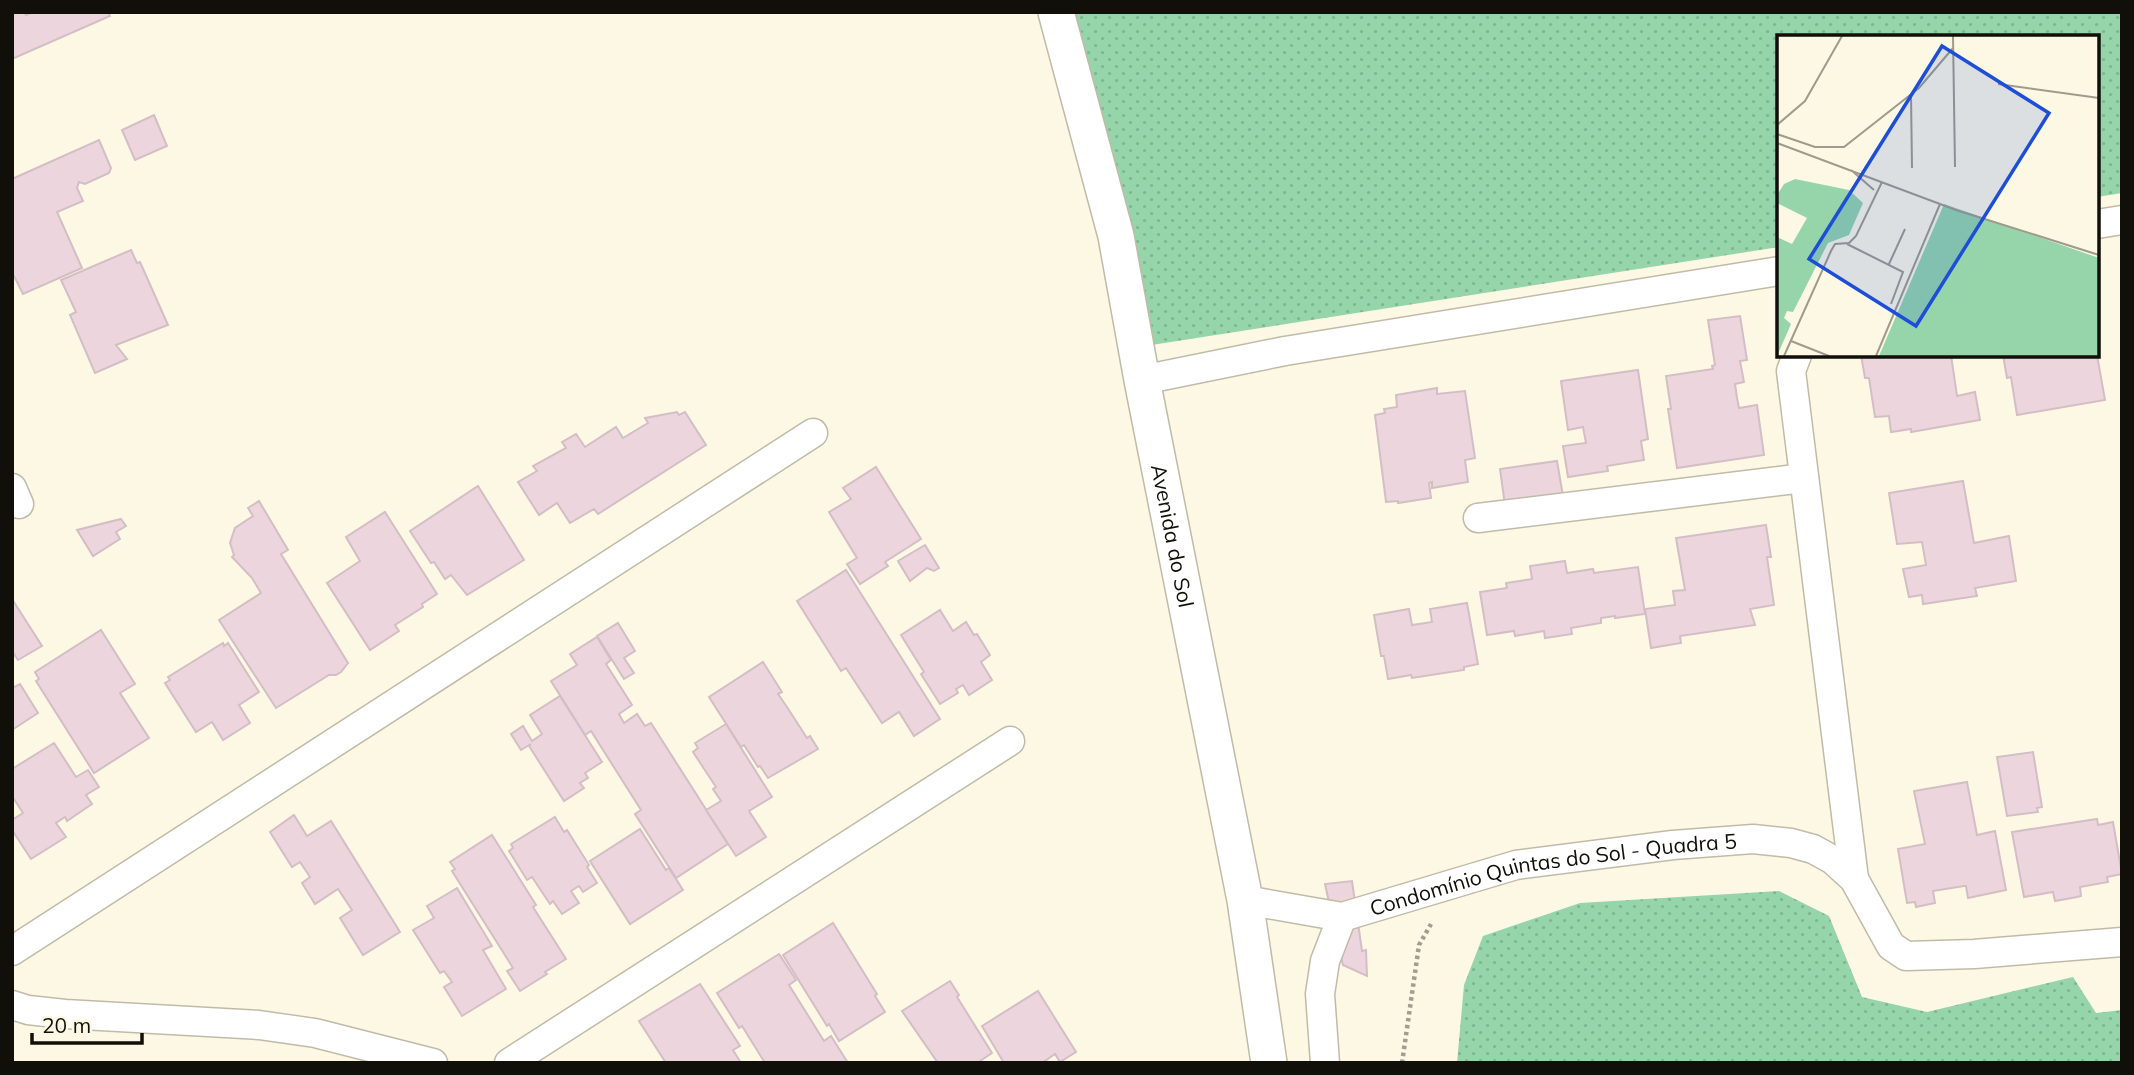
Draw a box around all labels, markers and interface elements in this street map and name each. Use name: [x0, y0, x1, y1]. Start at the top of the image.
inset map: [1777, 35, 2099, 357]
street label: Avenida do Sol: [1146, 462, 1200, 610]
street label: Condomínio Quintas do Sol - Quadra 5: [1366, 827, 1738, 921]
scale bar: [32, 1002, 142, 1046]
text: 20 m: [42, 1012, 91, 1038]

